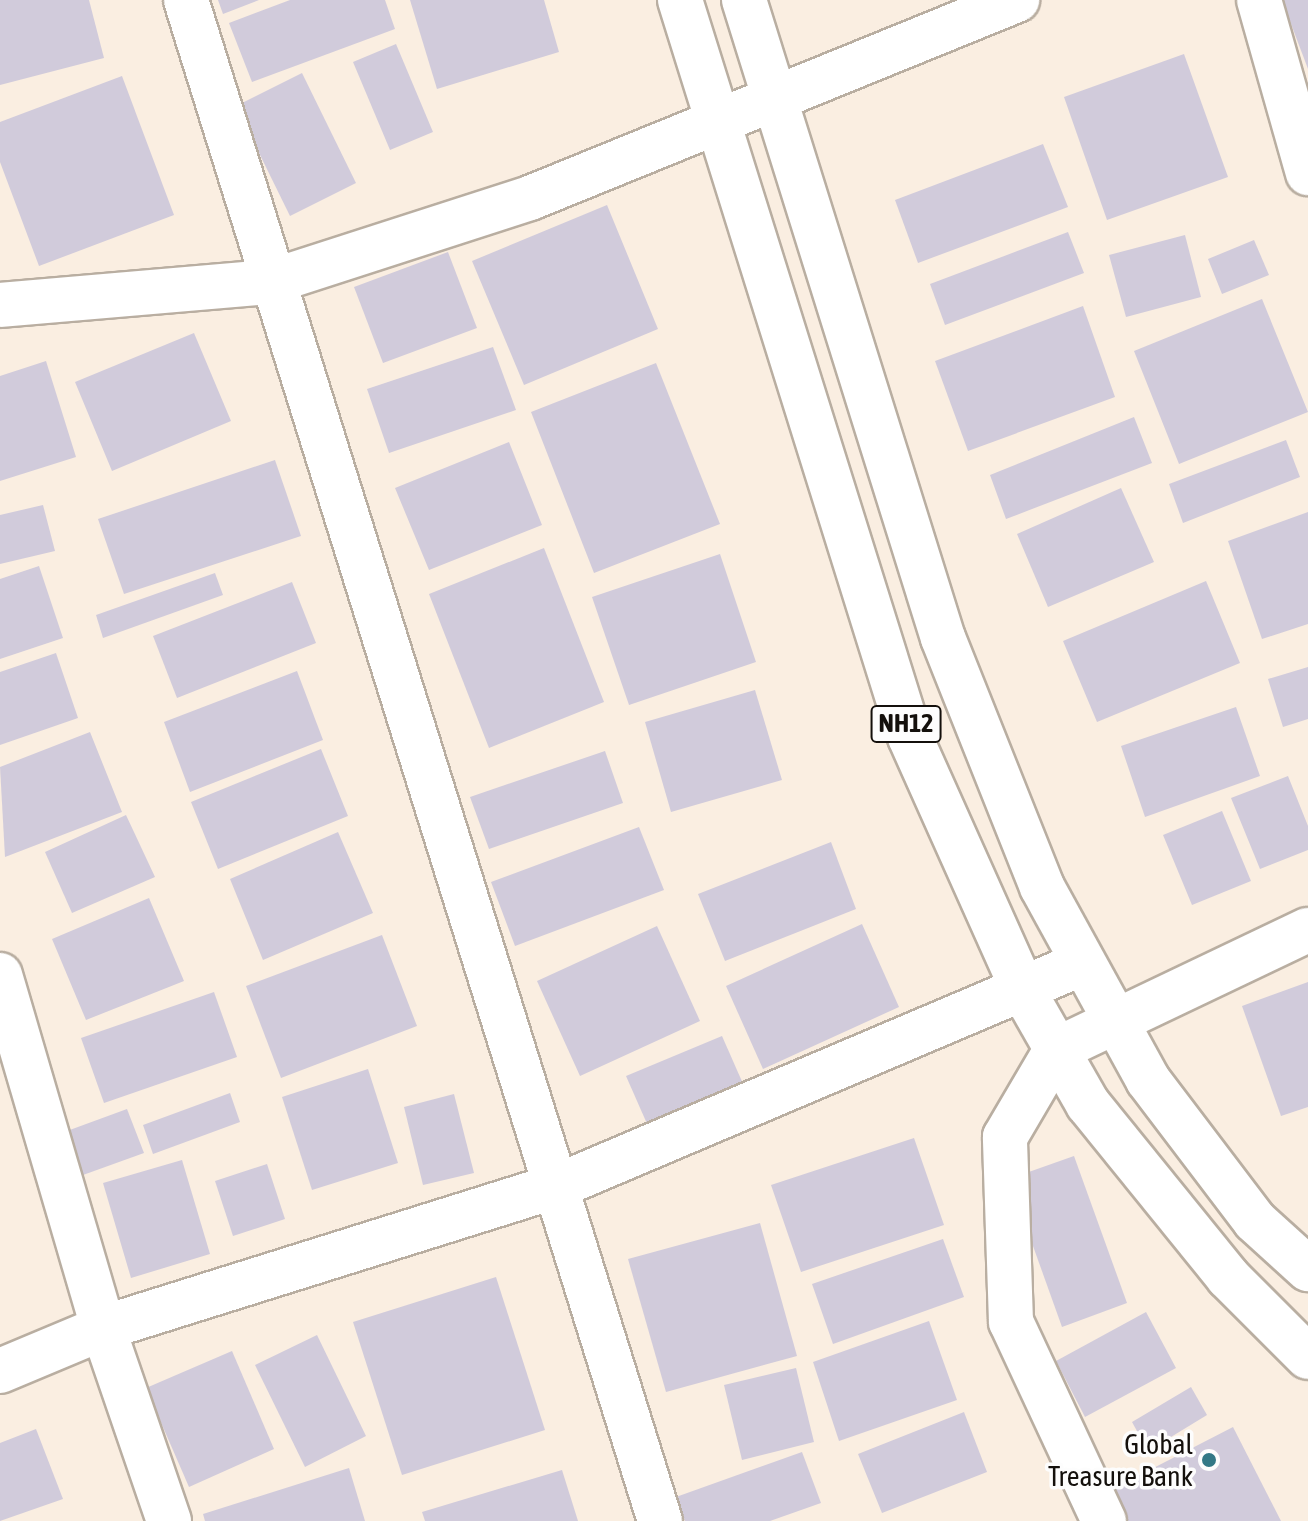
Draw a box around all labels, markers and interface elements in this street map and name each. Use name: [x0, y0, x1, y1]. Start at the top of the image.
road number: NH12: [870, 702, 942, 746]
place label: Global Treasure Bank: [1048, 1427, 1193, 1493]
marker: Global Treasure Bank: [1200, 1451, 1218, 1469]

